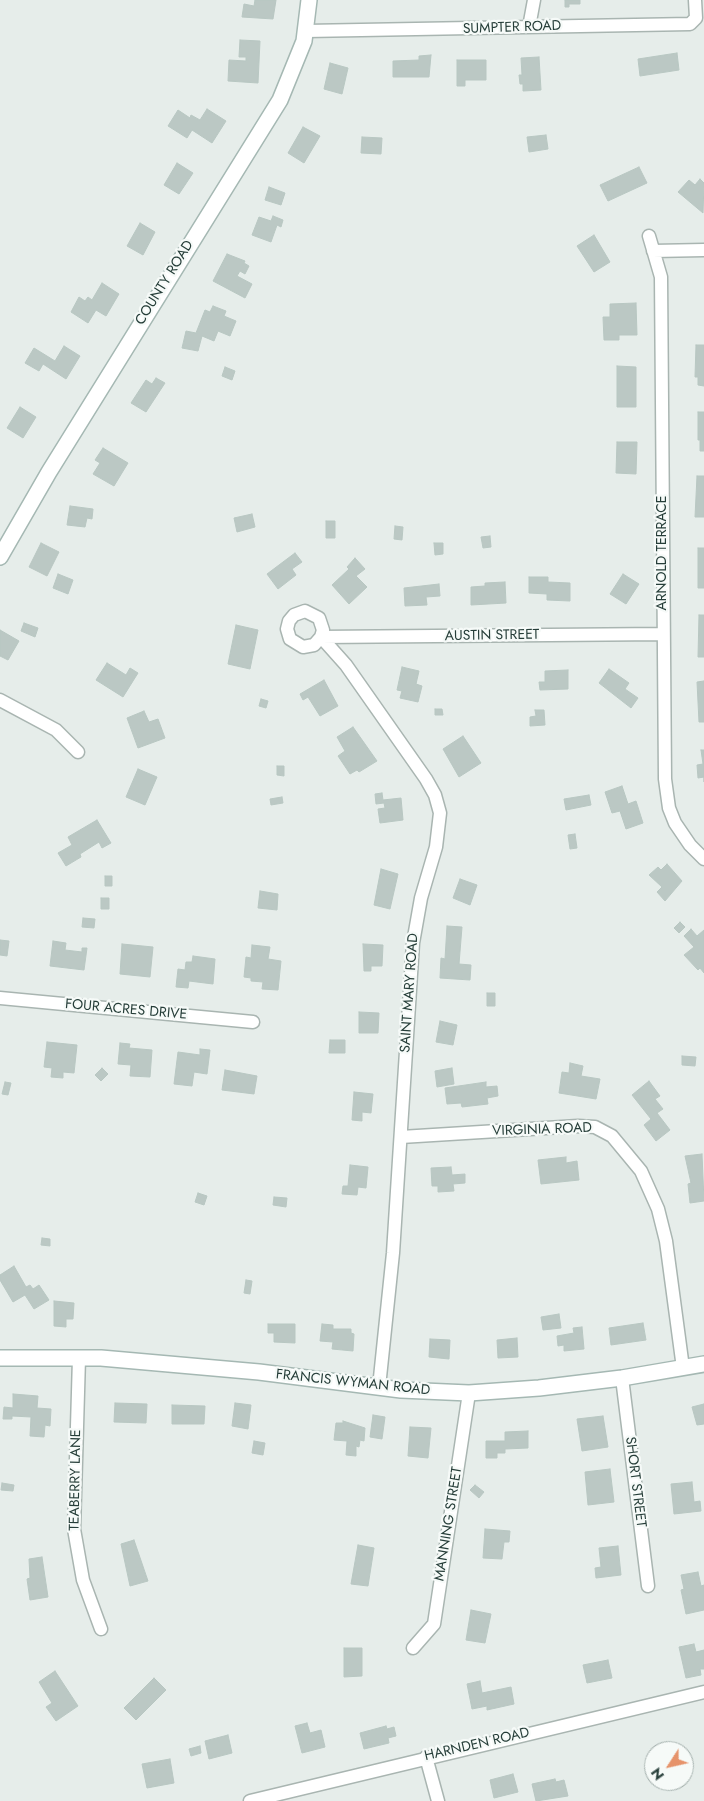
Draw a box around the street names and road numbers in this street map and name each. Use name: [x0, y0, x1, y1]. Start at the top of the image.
street label: SUMPTER ROAD: [462, 18, 562, 38]
street label: COUNTY ROAD: [132, 238, 198, 328]
street label: ARNOLD TERRACE: [655, 495, 671, 611]
street label: AUSTIN STREET: [445, 627, 539, 645]
street label: SAINT MARY ROAD: [397, 933, 423, 1053]
street label: FOUR ACRES DRIVE: [64, 996, 188, 1024]
street label: VIRGINIA ROAD: [492, 1120, 592, 1140]
street label: FRANCIS WYMAN ROAD: [275, 1367, 431, 1399]
street label: TEABERRY LANE: [67, 1429, 85, 1531]
street label: SHORT STREET: [621, 1436, 649, 1528]
street label: MANNING STREET: [432, 1466, 466, 1582]
street label: HARNDEN ROAD: [423, 1725, 531, 1765]

